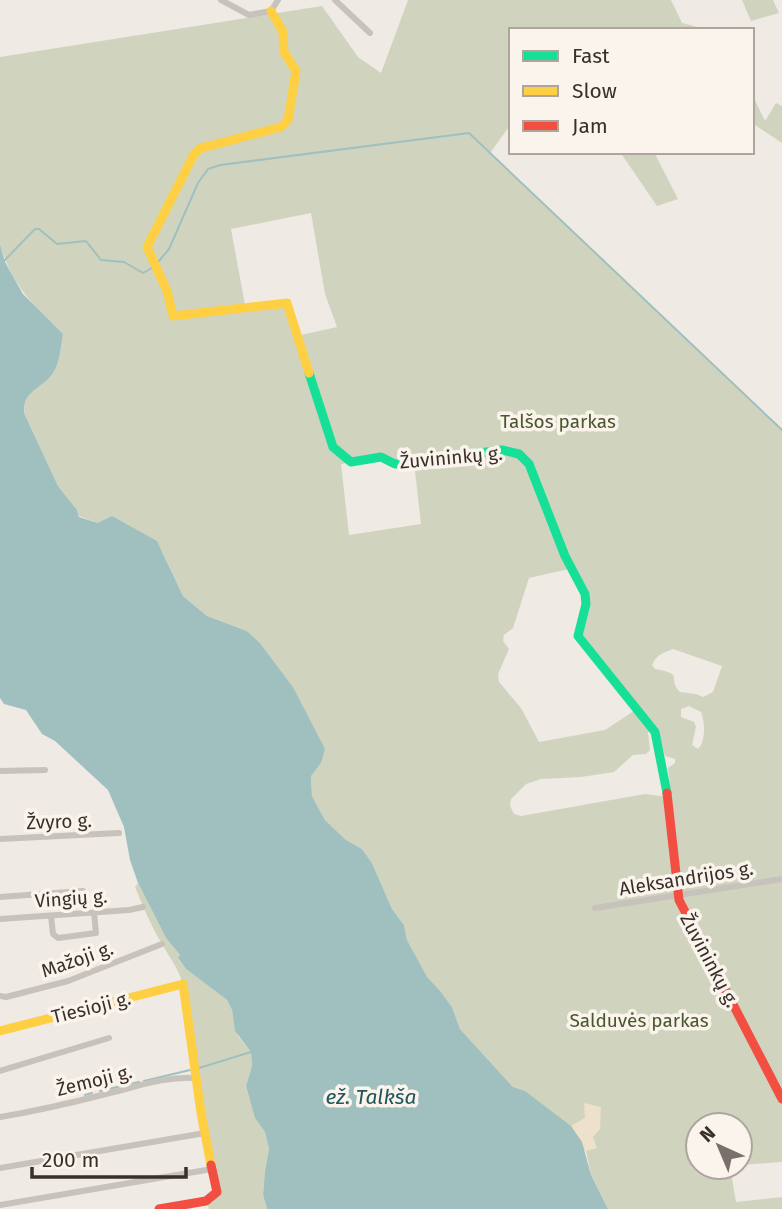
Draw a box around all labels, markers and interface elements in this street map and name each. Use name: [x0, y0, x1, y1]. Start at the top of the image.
legend: [509, 28, 754, 154]
text: Fast: [572, 43, 610, 69]
text: Slow: [572, 78, 617, 104]
text: Jam: [572, 113, 608, 139]
park label: Talšos parkas: [500, 410, 616, 433]
street label: Žuvininkų g.: [399, 442, 503, 473]
street label: Žvyro g.: [26, 809, 92, 834]
street label: Aleksandrijos g.: [617, 857, 755, 900]
street label: Vingių g.: [34, 884, 108, 913]
street label: Žuvininkų g.: [675, 909, 744, 1011]
street label: Mažoji g.: [38, 936, 116, 982]
street label: Tiesioji g.: [49, 987, 133, 1028]
park label: Salduvės parkas: [569, 1009, 709, 1032]
street label: Žemoji g.: [54, 1060, 134, 1101]
water label: ež. Talkša: [326, 1084, 416, 1110]
north arrow: [684, 1111, 754, 1181]
text: N: [695, 1121, 720, 1147]
scale bar: [32, 1136, 186, 1180]
text: 200 m: [42, 1147, 99, 1173]

